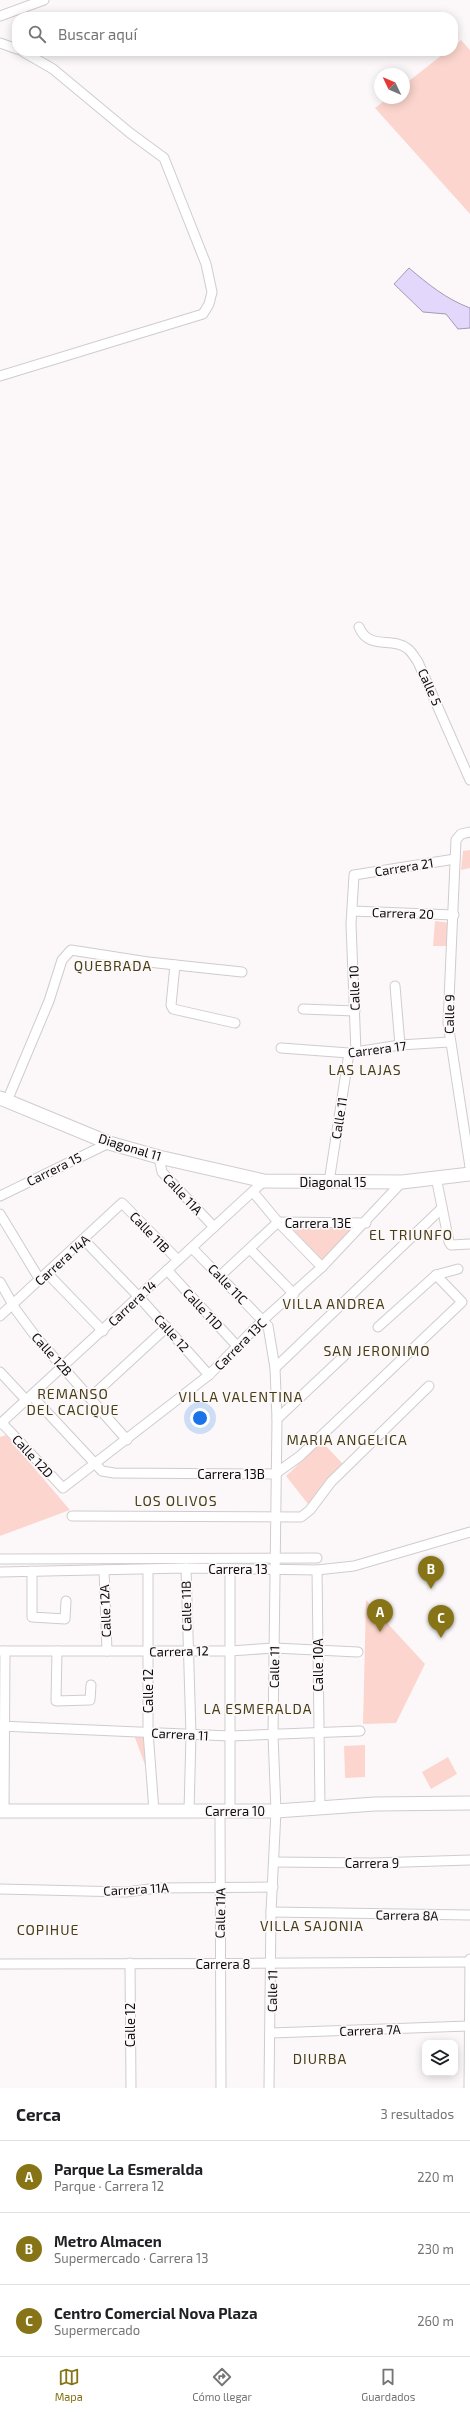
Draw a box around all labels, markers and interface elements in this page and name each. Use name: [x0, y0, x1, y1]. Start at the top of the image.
search box: [12, 12, 458, 56]
icon: search: [26, 23, 48, 45]
text: Buscar aquí: [58, 25, 137, 43]
north arrow: [374, 68, 410, 104]
street label: Calle 5: [415, 666, 445, 708]
street label: Carrera 21: [373, 854, 435, 880]
street label: Carrera 20: [372, 904, 434, 922]
district label: QUEBRADA: [74, 957, 152, 974]
street label: Calle 10: [345, 965, 363, 1011]
street label: Calle 9: [441, 994, 457, 1034]
street label: Carrera 17: [347, 1037, 408, 1061]
district label: LAS LAJAS: [328, 1061, 402, 1078]
street label: Calle 11: [328, 1096, 350, 1140]
street label: Diagonal 11: [97, 1130, 163, 1164]
street label: Carrera 15: [24, 1149, 84, 1189]
street label: Calle 11A: [160, 1170, 206, 1218]
street label: Diagonal 15: [300, 1174, 366, 1190]
street label: Calle 11B: [127, 1208, 173, 1256]
street label: Carrera 13E: [285, 1215, 351, 1231]
district label: EL TRIUNFO: [369, 1226, 453, 1243]
street label: Carrera 14A: [31, 1231, 93, 1289]
street label: Calle 11C: [205, 1260, 251, 1308]
street label: Carrera 14: [105, 1277, 159, 1329]
street label: Calle 11D: [180, 1285, 226, 1333]
district label: VILLA ANDREA: [283, 1295, 385, 1312]
street label: Calle 12: [151, 1311, 193, 1355]
street label: Carrera 13C: [211, 1315, 269, 1373]
street label: Calle 12B: [28, 1329, 76, 1379]
district label: SAN JERONIMO: [323, 1342, 431, 1359]
district label: REMANSO DEL CACIQUE: [27, 1385, 119, 1418]
district label: VILLA VALENTINA: [179, 1388, 303, 1405]
your location: [190, 1408, 210, 1428]
street label: Calle 12D: [9, 1431, 57, 1481]
district label: MARIA ANGELICA: [286, 1431, 408, 1448]
street label: Carrera 13B: [197, 1466, 265, 1482]
district label: LOS OLIVOS: [134, 1492, 218, 1509]
pin: B: [418, 1556, 444, 1589]
street label: Carrera 13: [208, 1561, 268, 1577]
street label: Calle 11B: [178, 1581, 194, 1631]
street label: Calle 12A: [96, 1584, 114, 1638]
pin: A: [367, 1599, 393, 1632]
pin: C: [428, 1605, 454, 1638]
street label: Calle 10A: [310, 1638, 326, 1692]
street label: Carrera 12: [149, 1642, 209, 1660]
street label: Calle 11: [266, 1646, 282, 1688]
street label: Calle 12: [140, 1669, 156, 1713]
district label: LA ESMERALDA: [203, 1700, 313, 1717]
street label: Carrera 11: [151, 1725, 209, 1743]
street label: Carrera 10: [205, 1803, 265, 1819]
street label: Carrera 9: [345, 1855, 399, 1871]
street label: Carrera 11A: [103, 1879, 169, 1899]
street label: Calle 11A: [212, 1888, 228, 1938]
street label: Carrera 8A: [375, 1906, 439, 1924]
district label: VILLA SAJONIA: [260, 1917, 364, 1934]
district label: COPIHUE: [17, 1921, 79, 1938]
street label: Carrera 8: [196, 1956, 250, 1972]
street label: Calle 11: [264, 1970, 280, 2012]
street label: Calle 12: [122, 2003, 138, 2047]
street label: Carrera 7A: [339, 2021, 401, 2039]
map controls: [422, 2040, 458, 2076]
button: layers: [422, 2040, 458, 2076]
district label: DIURBA: [293, 2050, 347, 2067]
text: Cerca: [16, 2104, 61, 2124]
text: 3 resultados: [381, 2106, 454, 2122]
text: Parque La Esmeralda: [54, 2160, 203, 2178]
text: A: [25, 2169, 33, 2185]
text: 220 m: [417, 2169, 454, 2185]
text: Parque · Carrera 12: [54, 2178, 164, 2194]
text: Metro Almacen: [54, 2232, 162, 2250]
text: B: [25, 2241, 33, 2257]
text: 230 m: [417, 2241, 454, 2257]
text: Supermercado · Carrera 13: [54, 2250, 208, 2266]
text: Centro Comercial Nova Plaza: [54, 2304, 257, 2322]
text: C: [25, 2313, 33, 2329]
text: 260 m: [417, 2313, 454, 2329]
text: Supermercado: [54, 2322, 140, 2338]
tab: Mapa: [55, 2366, 83, 2403]
tab: Cómo llegar: [192, 2366, 252, 2403]
tab: Guardados: [361, 2366, 415, 2403]

